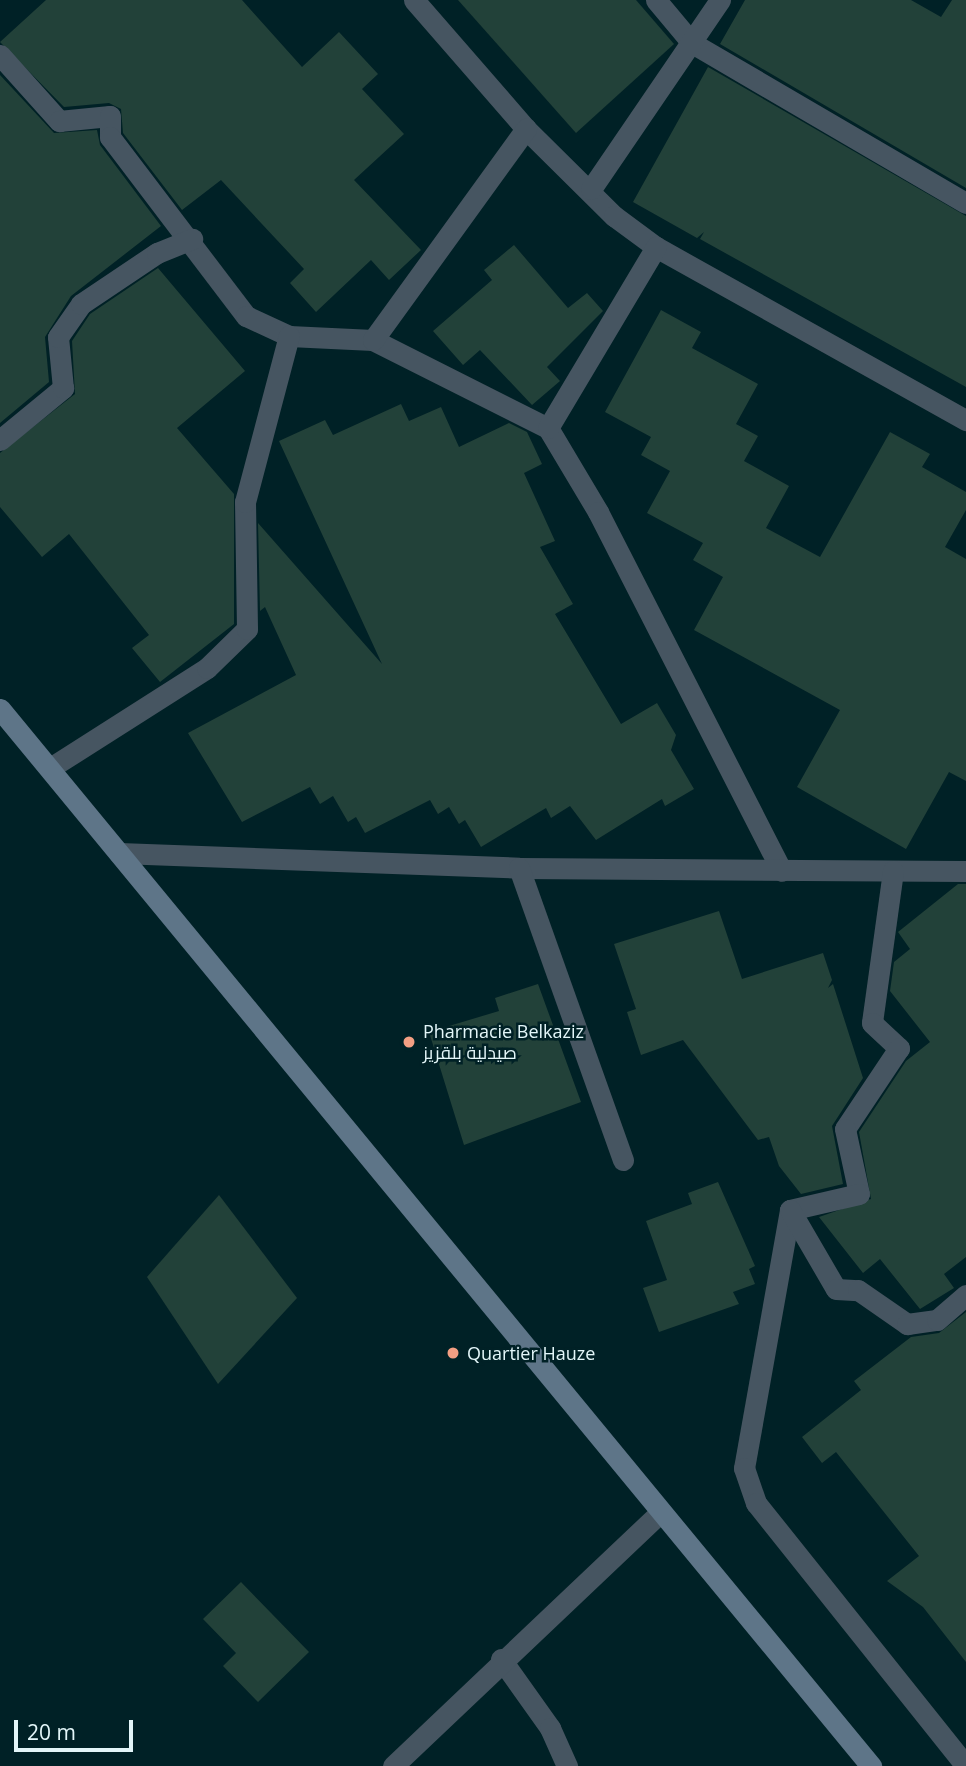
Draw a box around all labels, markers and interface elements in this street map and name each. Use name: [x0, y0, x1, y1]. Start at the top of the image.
place label: Pharmacie Belkaziz صيدلية بلقزيز: [423, 1021, 584, 1064]
marker: Pharmacie Belkaziz صيدلية بلقزيز: [401, 1034, 417, 1050]
place label: Quartier Hauze: [467, 1342, 595, 1364]
marker: Quartier Hauze: [445, 1345, 461, 1361]
scale bar: [18, 1706, 136, 1750]
text: 20 m: [27, 1718, 76, 1746]

